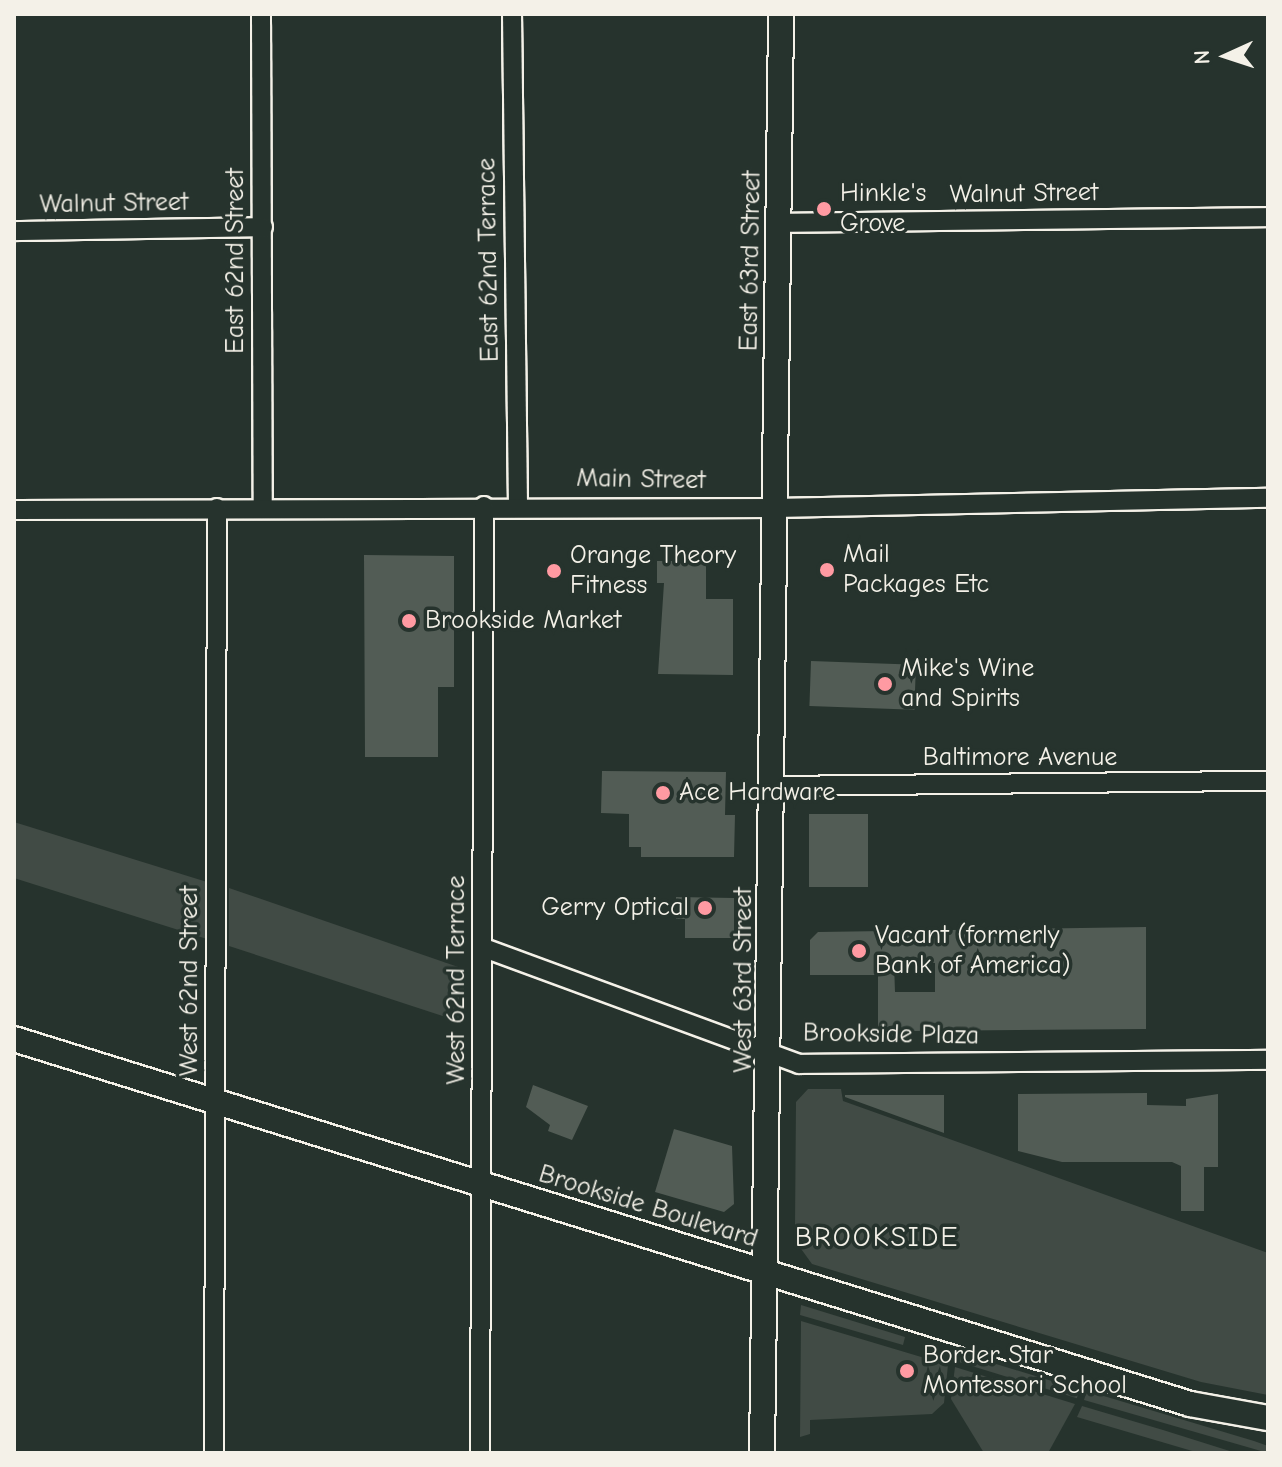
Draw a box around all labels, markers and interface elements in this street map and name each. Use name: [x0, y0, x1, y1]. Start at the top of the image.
north arrow: [1186, 16, 1266, 96]
text: N: [1189, 49, 1215, 65]
street label: East 62nd Terrace: [472, 158, 506, 362]
street label: East 62nd Street: [220, 168, 252, 354]
street label: East 63rd Street: [734, 171, 768, 351]
street label: Walnut Street: [949, 177, 1099, 211]
place label: Hinkle's Grove: [840, 178, 926, 240]
street label: Walnut Street: [39, 187, 189, 221]
marker: Hinkle's Grove: [815, 200, 833, 218]
street label: Main Street: [576, 463, 706, 497]
place label: Mail Packages Etc: [843, 539, 989, 600]
place label: Orange Theory Fitness: [570, 540, 736, 602]
marker: Mail Packages Etc: [818, 561, 836, 579]
marker: Orange Theory Fitness: [545, 562, 563, 580]
place label: Brookside Market: [425, 605, 621, 637]
marker: Brookside Market: [400, 612, 418, 630]
place label: Mike's Wine and Spirits: [901, 653, 1034, 714]
marker: Mike's Wine and Spirits: [876, 675, 894, 693]
street label: Baltimore Avenue: [923, 742, 1117, 774]
place label: Ace Hardware: [679, 777, 835, 809]
marker: Ace Hardware: [654, 784, 672, 802]
street label: West 62nd Terrace: [441, 876, 473, 1084]
street label: West 62nd Street: [174, 886, 206, 1076]
street label: West 63rd Street: [728, 887, 760, 1073]
place label: Gerry Optical: [541, 892, 689, 924]
marker: Gerry Optical: [696, 899, 714, 917]
place label: Vacant (formerly Bank of America): [875, 920, 1071, 982]
marker: Vacant (formerly Bank of America): [850, 942, 868, 960]
street label: Brookside Plaza: [803, 1018, 979, 1052]
street label: Brookside Boulevard: [535, 1159, 761, 1255]
district label: BROOKSIDE: [795, 1220, 959, 1254]
place label: Border Star Montessori School: [923, 1340, 1127, 1402]
marker: Border Star Montessori School: [898, 1362, 916, 1380]

